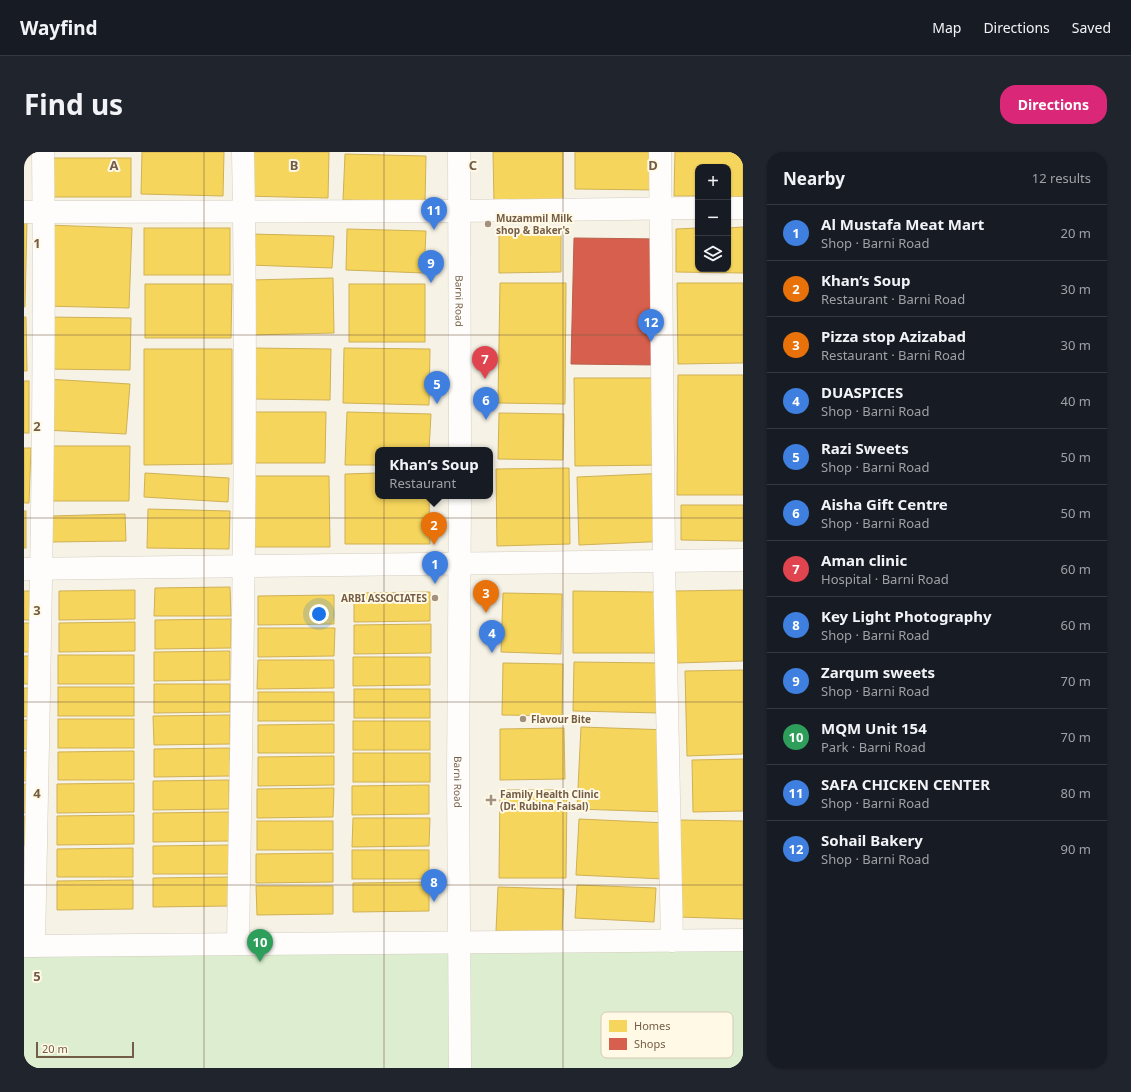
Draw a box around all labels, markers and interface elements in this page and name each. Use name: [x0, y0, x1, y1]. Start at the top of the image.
text: Wayfind: [20, 15, 98, 41]
text: Map: [932, 18, 961, 37]
text: Directions: [983, 18, 1050, 37]
text: Saved: [1072, 18, 1111, 37]
text: Find us: [24, 85, 123, 123]
button: Directions: [1000, 85, 1107, 124]
text: A: [110, 156, 119, 174]
text: B: [290, 156, 298, 174]
text: C: [469, 156, 477, 174]
text: D: [648, 156, 658, 174]
map controls: [695, 164, 731, 272]
button: +: [695, 164, 731, 200]
text: Nearby: [783, 167, 845, 190]
text: 12 results: [1032, 169, 1091, 187]
pin: 11: [421, 197, 447, 230]
button: −: [695, 200, 731, 236]
place label: Muzammil Milk shop & Baker's: [496, 211, 573, 237]
text: Al Mustafa Meat Mart: [821, 214, 984, 234]
marker: Muzammil Milk shop & Baker's: [483, 219, 493, 229]
text: 1: [792, 224, 800, 242]
text: 20 m: [1061, 224, 1091, 242]
text: 1: [33, 234, 41, 252]
text: Shop · Barni Road: [821, 234, 929, 252]
button: layers: [695, 236, 731, 272]
pin: 9: [418, 250, 444, 283]
text: Khan’s Soup: [821, 270, 910, 290]
street label: Barni Road: [452, 275, 467, 327]
text: 2: [792, 280, 800, 298]
text: 30 m: [1061, 280, 1091, 298]
text: Restaurant · Barni Road: [821, 290, 965, 308]
pin: 12: [638, 309, 664, 342]
text: Pizza stop Azizabad: [821, 326, 966, 346]
text: 3: [792, 336, 800, 354]
text: 30 m: [1061, 336, 1091, 354]
pin: 7: [472, 346, 498, 379]
text: Restaurant · Barni Road: [821, 346, 965, 364]
pin: 5: [424, 371, 450, 404]
text: DUASPICES: [821, 382, 903, 402]
pin: 6: [473, 387, 499, 420]
text: 4: [792, 392, 800, 410]
text: 40 m: [1061, 392, 1091, 410]
text: Shop · Barni Road: [821, 402, 929, 420]
text: 2: [33, 417, 41, 435]
text: Razi Sweets: [821, 438, 909, 458]
popup: [375, 447, 493, 499]
text: 5: [792, 448, 800, 466]
text: 50 m: [1061, 448, 1091, 466]
text: Khan’s Soup: [389, 454, 479, 474]
text: Shop · Barni Road: [821, 458, 929, 476]
text: Restaurant: [389, 474, 456, 492]
text: Aisha Gift Centre: [821, 494, 948, 514]
text: 6: [792, 504, 800, 522]
text: 50 m: [1061, 504, 1091, 522]
pin: 2: [421, 512, 447, 545]
text: Shop · Barni Road: [821, 514, 929, 532]
text: Aman clinic: [821, 550, 907, 570]
pin: 1: [422, 551, 448, 584]
text: 7: [792, 560, 800, 578]
text: 60 m: [1061, 560, 1091, 578]
text: Hospital · Barni Road: [821, 570, 949, 588]
pin: 3: [473, 580, 499, 613]
place label: ARBI ASSOCIATES: [341, 591, 427, 605]
marker: ARBI ASSOCIATES: [430, 593, 440, 603]
text: 3: [33, 601, 41, 619]
your location: [309, 604, 329, 624]
text: Key Light Photography: [821, 606, 992, 626]
text: 8: [792, 616, 800, 634]
text: 60 m: [1061, 616, 1091, 634]
pin: 4: [479, 620, 505, 653]
text: Shop · Barni Road: [821, 626, 929, 644]
text: Zarqum sweets: [821, 662, 935, 682]
text: 9: [792, 672, 800, 690]
text: 70 m: [1061, 672, 1091, 690]
text: Shop · Barni Road: [821, 682, 929, 700]
place label: Flavour Bite: [531, 712, 591, 726]
marker: Flavour Bite: [518, 714, 528, 724]
text: MQM Unit 154: [821, 718, 927, 738]
text: 10: [789, 728, 803, 746]
text: 70 m: [1061, 728, 1091, 746]
text: Park · Barni Road: [821, 738, 926, 756]
street label: Barni Road: [451, 756, 465, 808]
text: SAFA CHICKEN CENTER: [821, 774, 990, 794]
text: 4: [33, 784, 41, 802]
text: 11: [789, 784, 803, 802]
text: 80 m: [1061, 784, 1091, 802]
place label: Family Health Clinic (Dr. Rubina Faisal): [500, 787, 599, 813]
marker: Family Health Clinic (Dr. Rubina Faisal): [485, 794, 497, 806]
text: Shop · Barni Road: [821, 794, 929, 812]
text: Sohail Bakery: [821, 830, 923, 850]
text: 12: [789, 840, 803, 858]
text: 90 m: [1061, 840, 1091, 858]
text: Shop · Barni Road: [821, 850, 929, 868]
pin: 8: [421, 869, 447, 902]
pin: 10: [247, 929, 273, 962]
text: 5: [33, 967, 41, 985]
legend: [601, 1012, 733, 1058]
text: Homes: [634, 1018, 671, 1033]
text: Shops: [634, 1036, 666, 1051]
scale bar: [36, 1040, 134, 1059]
text: 20 m: [42, 1041, 68, 1056]

